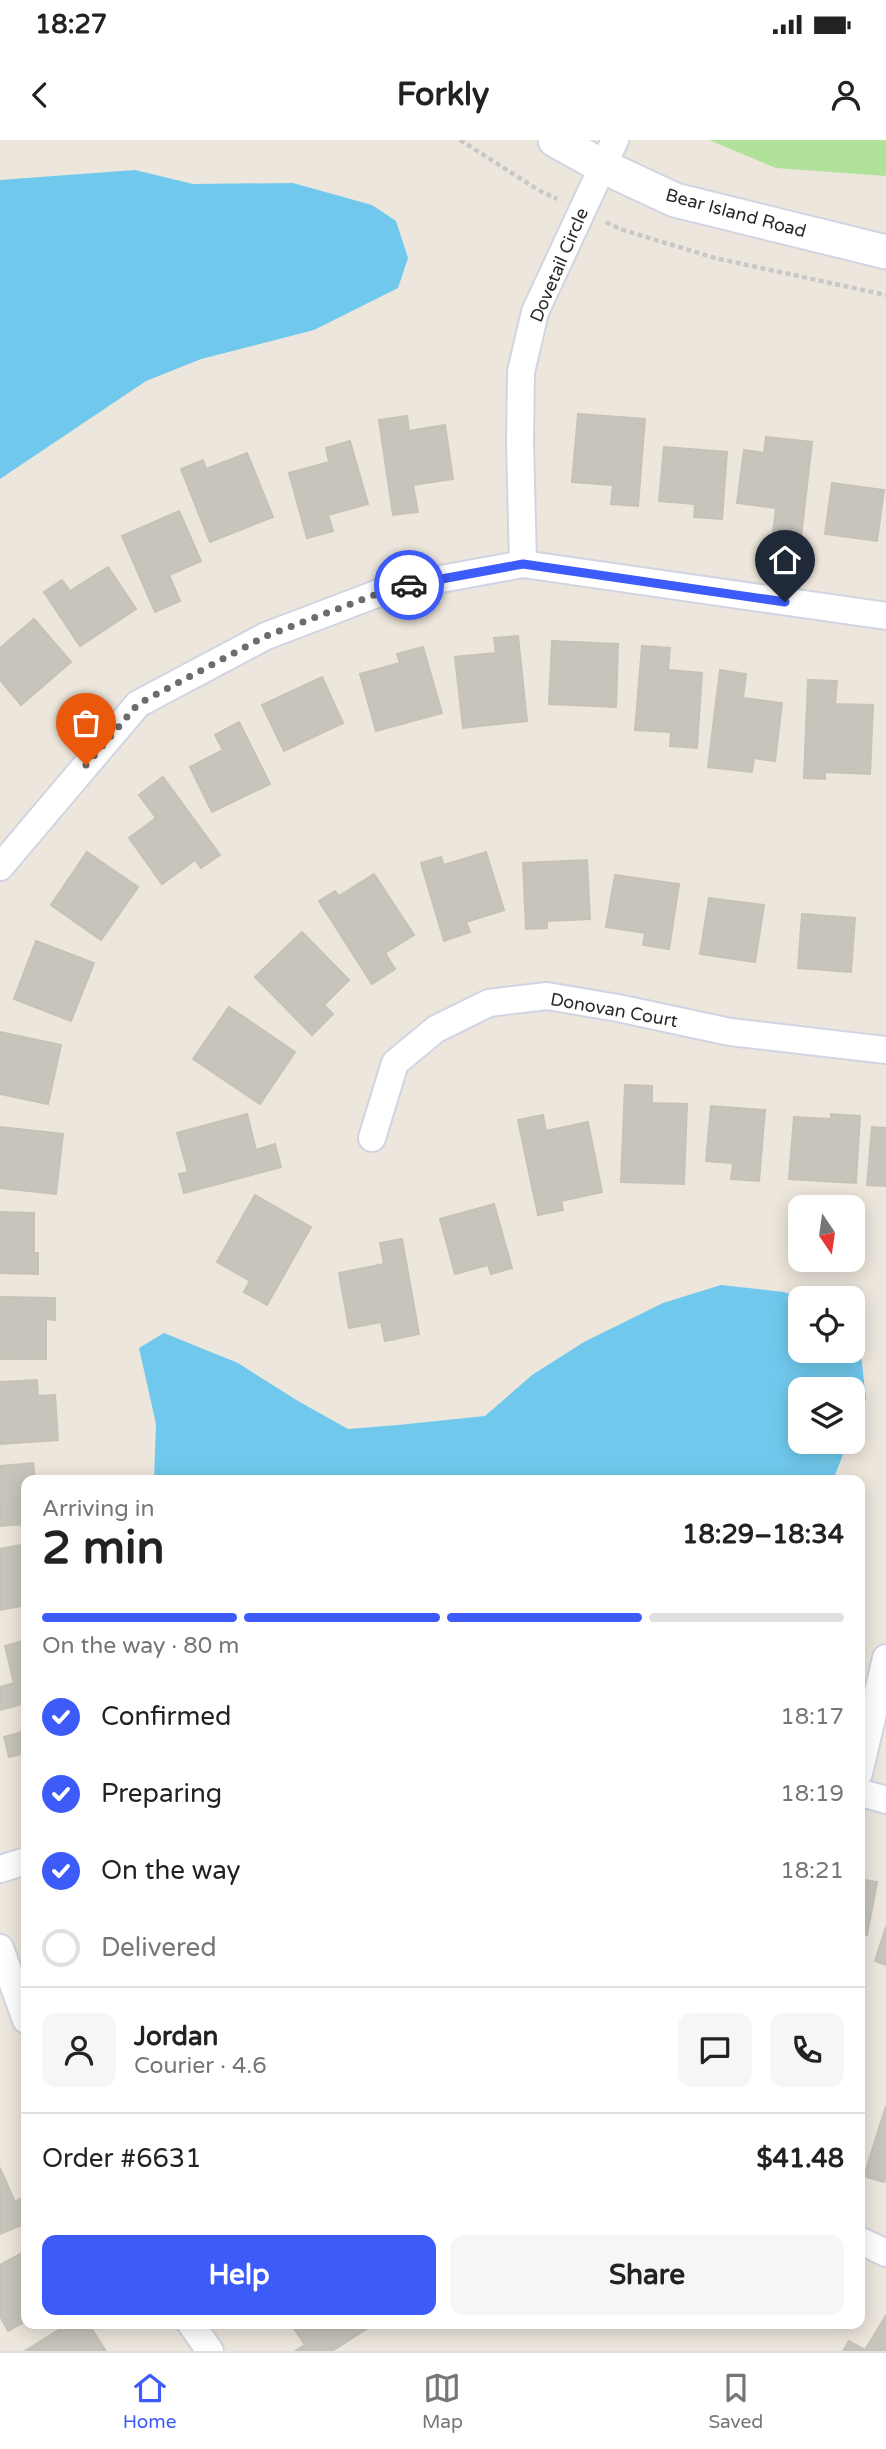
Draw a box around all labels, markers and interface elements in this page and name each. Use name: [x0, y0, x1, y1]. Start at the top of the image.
text: 18:27: [35, 9, 107, 40]
icon: back: [21, 76, 59, 114]
text: Forkly: [397, 76, 489, 114]
icon: person: [827, 76, 865, 114]
street label: Bear Island Road: [663, 184, 809, 242]
street label: Dovetail Circle: [525, 204, 593, 326]
pin: [755, 530, 815, 602]
icon: home: [766, 541, 804, 579]
courier: [374, 550, 444, 620]
icon: car: [390, 566, 428, 604]
pin: [56, 693, 116, 765]
icon: bag: [67, 704, 105, 742]
street label: Donovan Court: [549, 988, 680, 1032]
north arrow: [788, 1195, 864, 1272]
map controls: [788, 1195, 865, 1454]
button: locate: [788, 1286, 865, 1363]
button: layers: [788, 1377, 865, 1454]
text: Arriving in: [42, 1495, 155, 1523]
text: 18:29–18:34: [682, 1519, 844, 1550]
text: 2 min: [42, 1521, 165, 1576]
text: On the way · 80 m: [42, 1632, 239, 1660]
icon: check: [42, 1698, 80, 1736]
text: Confirmed: [101, 1701, 231, 1732]
text: 18:17: [780, 1703, 844, 1731]
icon: check: [42, 1775, 80, 1813]
text: Preparing: [101, 1778, 222, 1809]
text: 18:19: [780, 1780, 844, 1808]
icon: check: [42, 1852, 80, 1890]
text: On the way: [101, 1855, 241, 1886]
text: 18:21: [780, 1857, 844, 1885]
text: Delivered: [101, 1932, 217, 1963]
button: person: [42, 2013, 116, 2087]
button: chat: [678, 2013, 752, 2087]
button: phone: [770, 2013, 844, 2087]
text: Jordan: [134, 2021, 218, 2052]
text: Courier · 4.6: [134, 2052, 267, 2080]
text: Order #6631: [42, 2143, 202, 2174]
text: $41.48: [756, 2143, 844, 2174]
button: Help: [42, 2235, 436, 2315]
button: Share: [450, 2235, 844, 2315]
tab: Home: [123, 2369, 177, 2433]
tab: Map: [422, 2369, 463, 2433]
tab: Saved: [708, 2369, 763, 2433]

